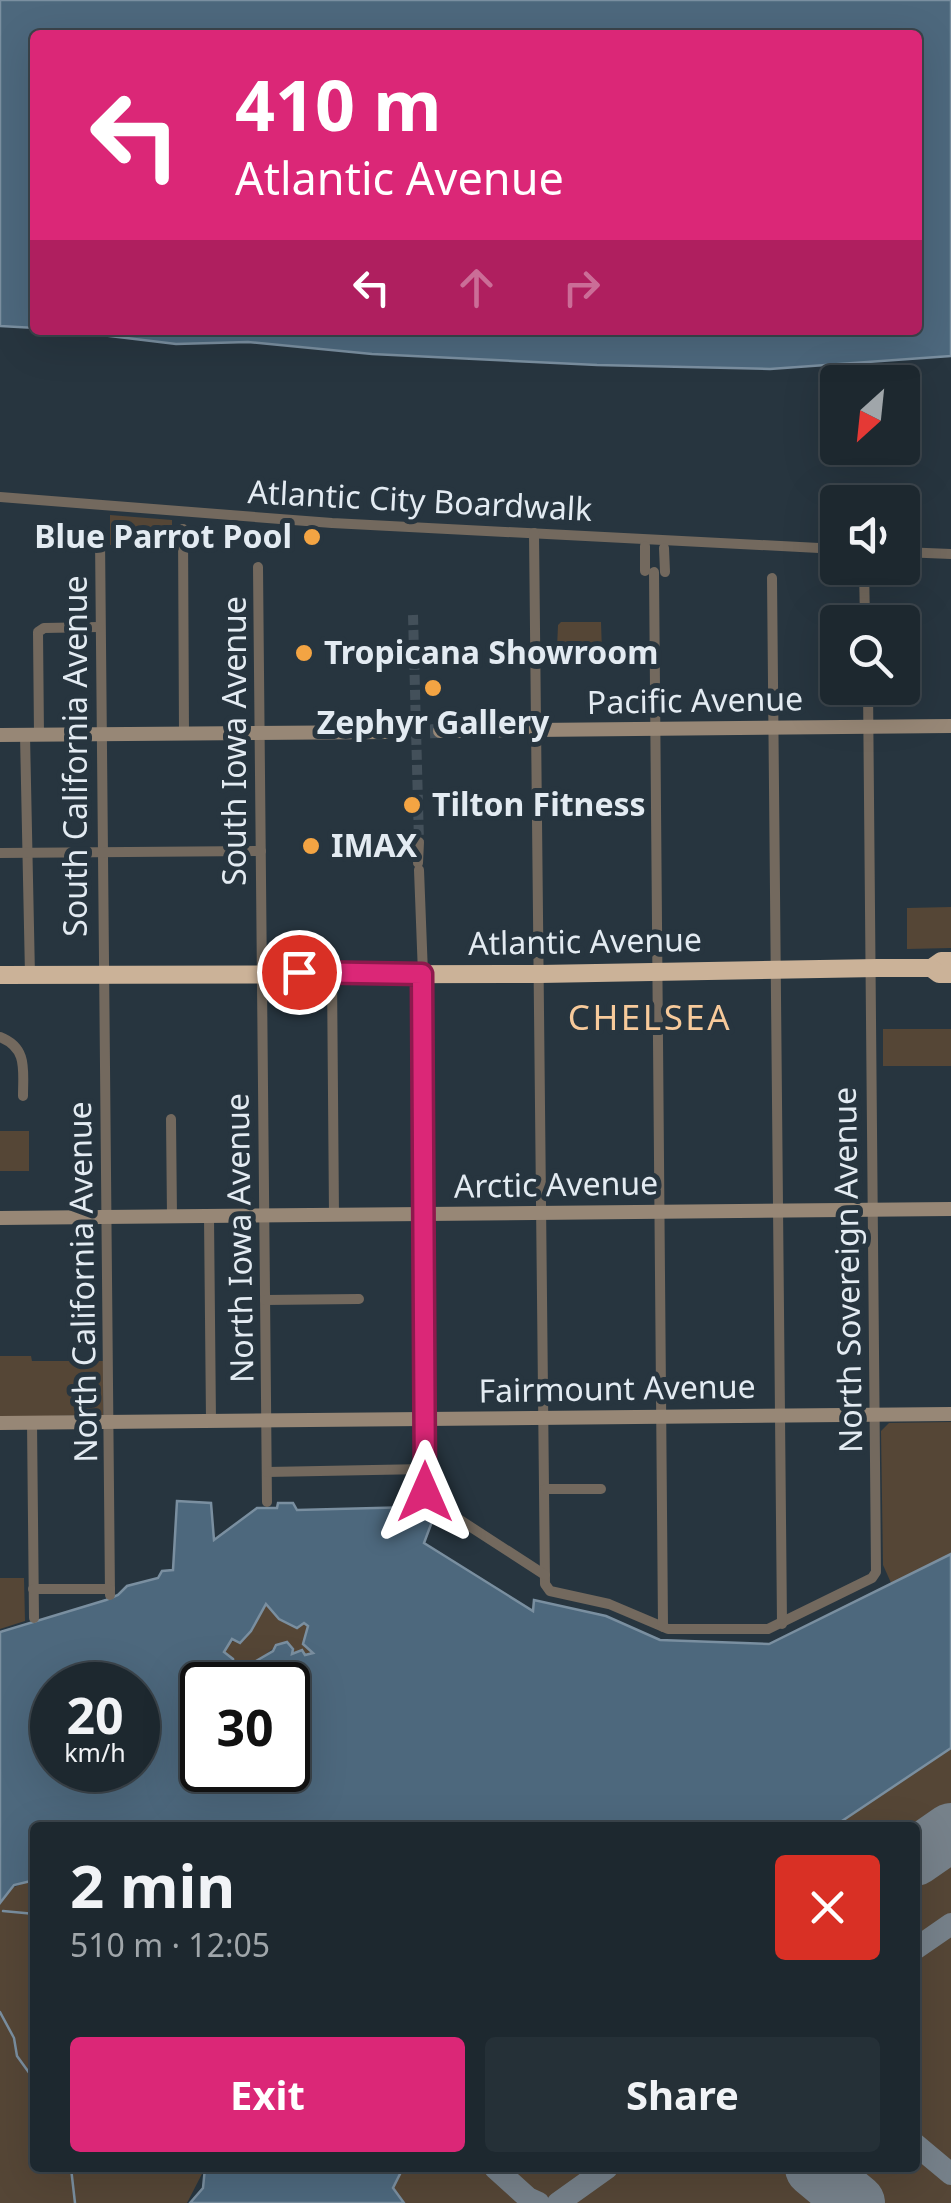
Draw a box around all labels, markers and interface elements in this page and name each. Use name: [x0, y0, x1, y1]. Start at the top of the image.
text: 410 m: [235, 56, 442, 152]
icon: left: [70, 70, 200, 200]
text: Atlantic Avenue: [235, 147, 564, 208]
icon: left: [344, 260, 399, 315]
icon: ahead: [449, 260, 504, 315]
icon: right: [554, 260, 609, 315]
north arrow: [820, 365, 920, 465]
map controls: [820, 365, 920, 705]
street label: Atlantic City Boardwalk: [247, 469, 593, 530]
button: sound: [820, 485, 920, 585]
place label: Blue Parrot Pool: [34, 514, 292, 557]
marker: Blue Parrot Pool: [301, 526, 323, 548]
street label: South California Avenue: [53, 575, 96, 937]
street label: South Iowa Avenue: [212, 596, 255, 886]
button: search: [820, 605, 920, 705]
place label: Tropicana Showroom: [324, 630, 658, 673]
marker: Tropicana Showroom: [293, 642, 315, 664]
street label: Pacific Avenue: [586, 676, 803, 723]
marker: Zephyr Gallery: [422, 677, 444, 699]
place label: Zephyr Gallery: [317, 700, 550, 743]
place label: Tilton Fitness: [432, 782, 646, 825]
marker: Tilton Fitness: [401, 794, 423, 816]
place label: IMAX: [331, 823, 418, 866]
marker: IMAX: [300, 835, 322, 857]
street label: Atlantic Avenue: [468, 917, 702, 964]
pin: [257, 930, 342, 1015]
icon: arrive: [272, 945, 327, 1000]
district label: CHELSEA: [568, 993, 732, 1040]
street label: North Sovereign Avenue: [822, 1087, 871, 1453]
street label: North Iowa Avenue: [214, 1093, 263, 1383]
street label: North California Avenue: [57, 1101, 106, 1463]
street label: Arctic Avenue: [453, 1160, 658, 1207]
street label: Fairmount Avenue: [478, 1364, 756, 1411]
position arrow: [373, 1440, 477, 1544]
speed limit sign: 30: [180, 1662, 310, 1792]
text: 20: [66, 1681, 124, 1749]
text: km/h: [64, 1735, 126, 1769]
text: 2 min: [70, 1844, 235, 1926]
button: close: [775, 1855, 880, 1960]
text: 510 m · 12:05: [70, 1923, 270, 1966]
button: Exit: [70, 2037, 465, 2152]
button: Share: [485, 2037, 880, 2152]

